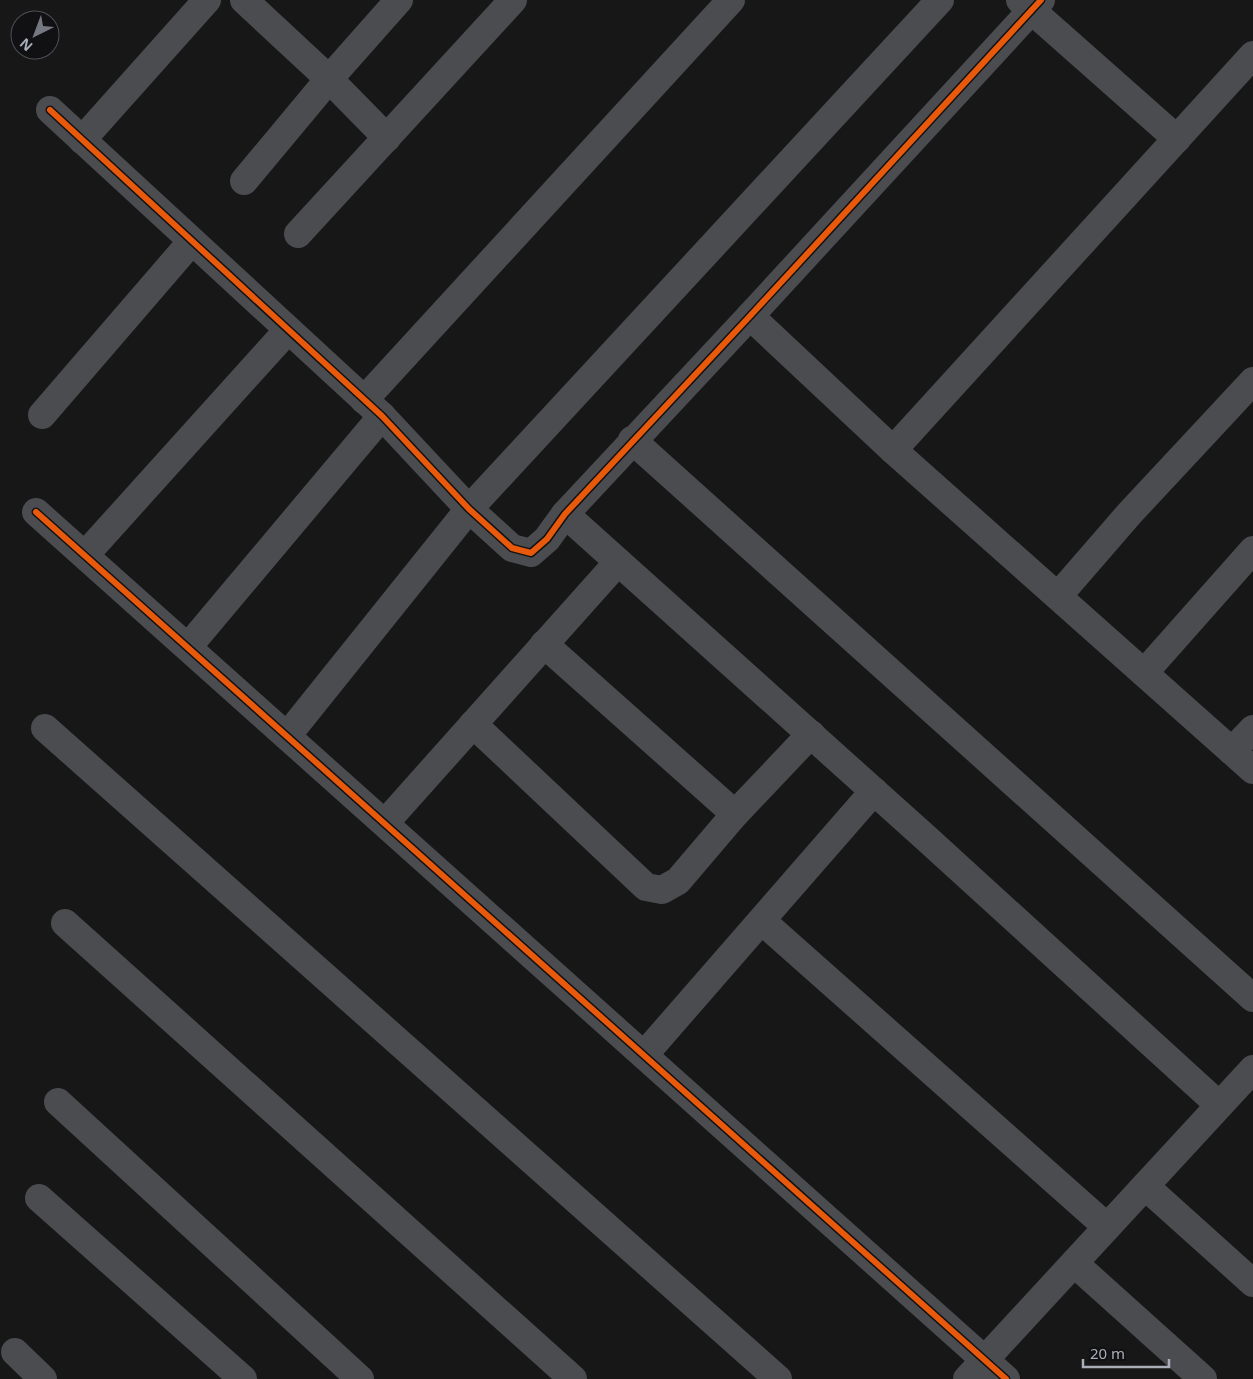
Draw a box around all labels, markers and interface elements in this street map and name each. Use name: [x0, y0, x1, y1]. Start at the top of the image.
north arrow: [10, 10, 60, 60]
text: N: [15, 34, 37, 56]
scale bar: [1083, 1336, 1169, 1368]
text: 20 m: [1090, 1343, 1125, 1363]

